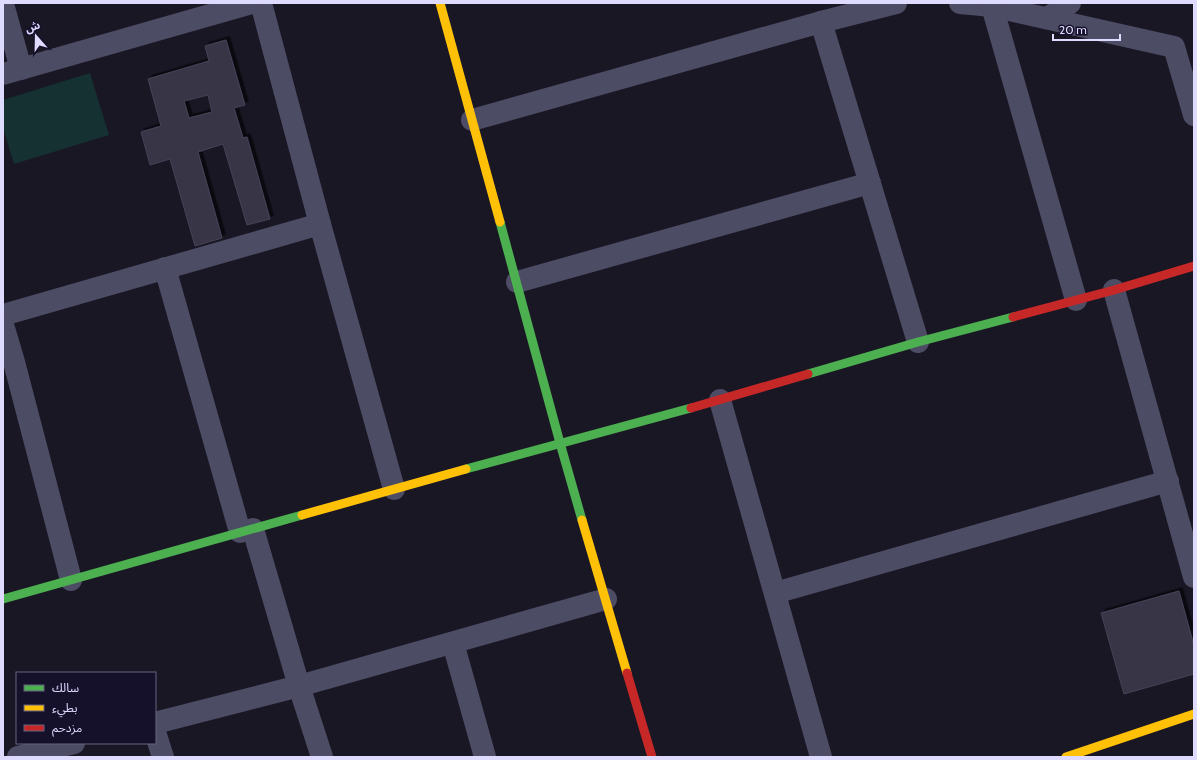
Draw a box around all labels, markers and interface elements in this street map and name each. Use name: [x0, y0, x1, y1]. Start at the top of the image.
north arrow: [16, 16, 56, 56]
scale bar: [1053, 16, 1120, 42]
text: ش: [23, 17, 42, 36]
text: 20 m: [1059, 22, 1087, 37]
legend: [16, 672, 156, 744]
text: سالك: [52, 680, 79, 695]
text: بطيء: [52, 700, 78, 718]
text: مزدحم: [52, 720, 82, 737]

